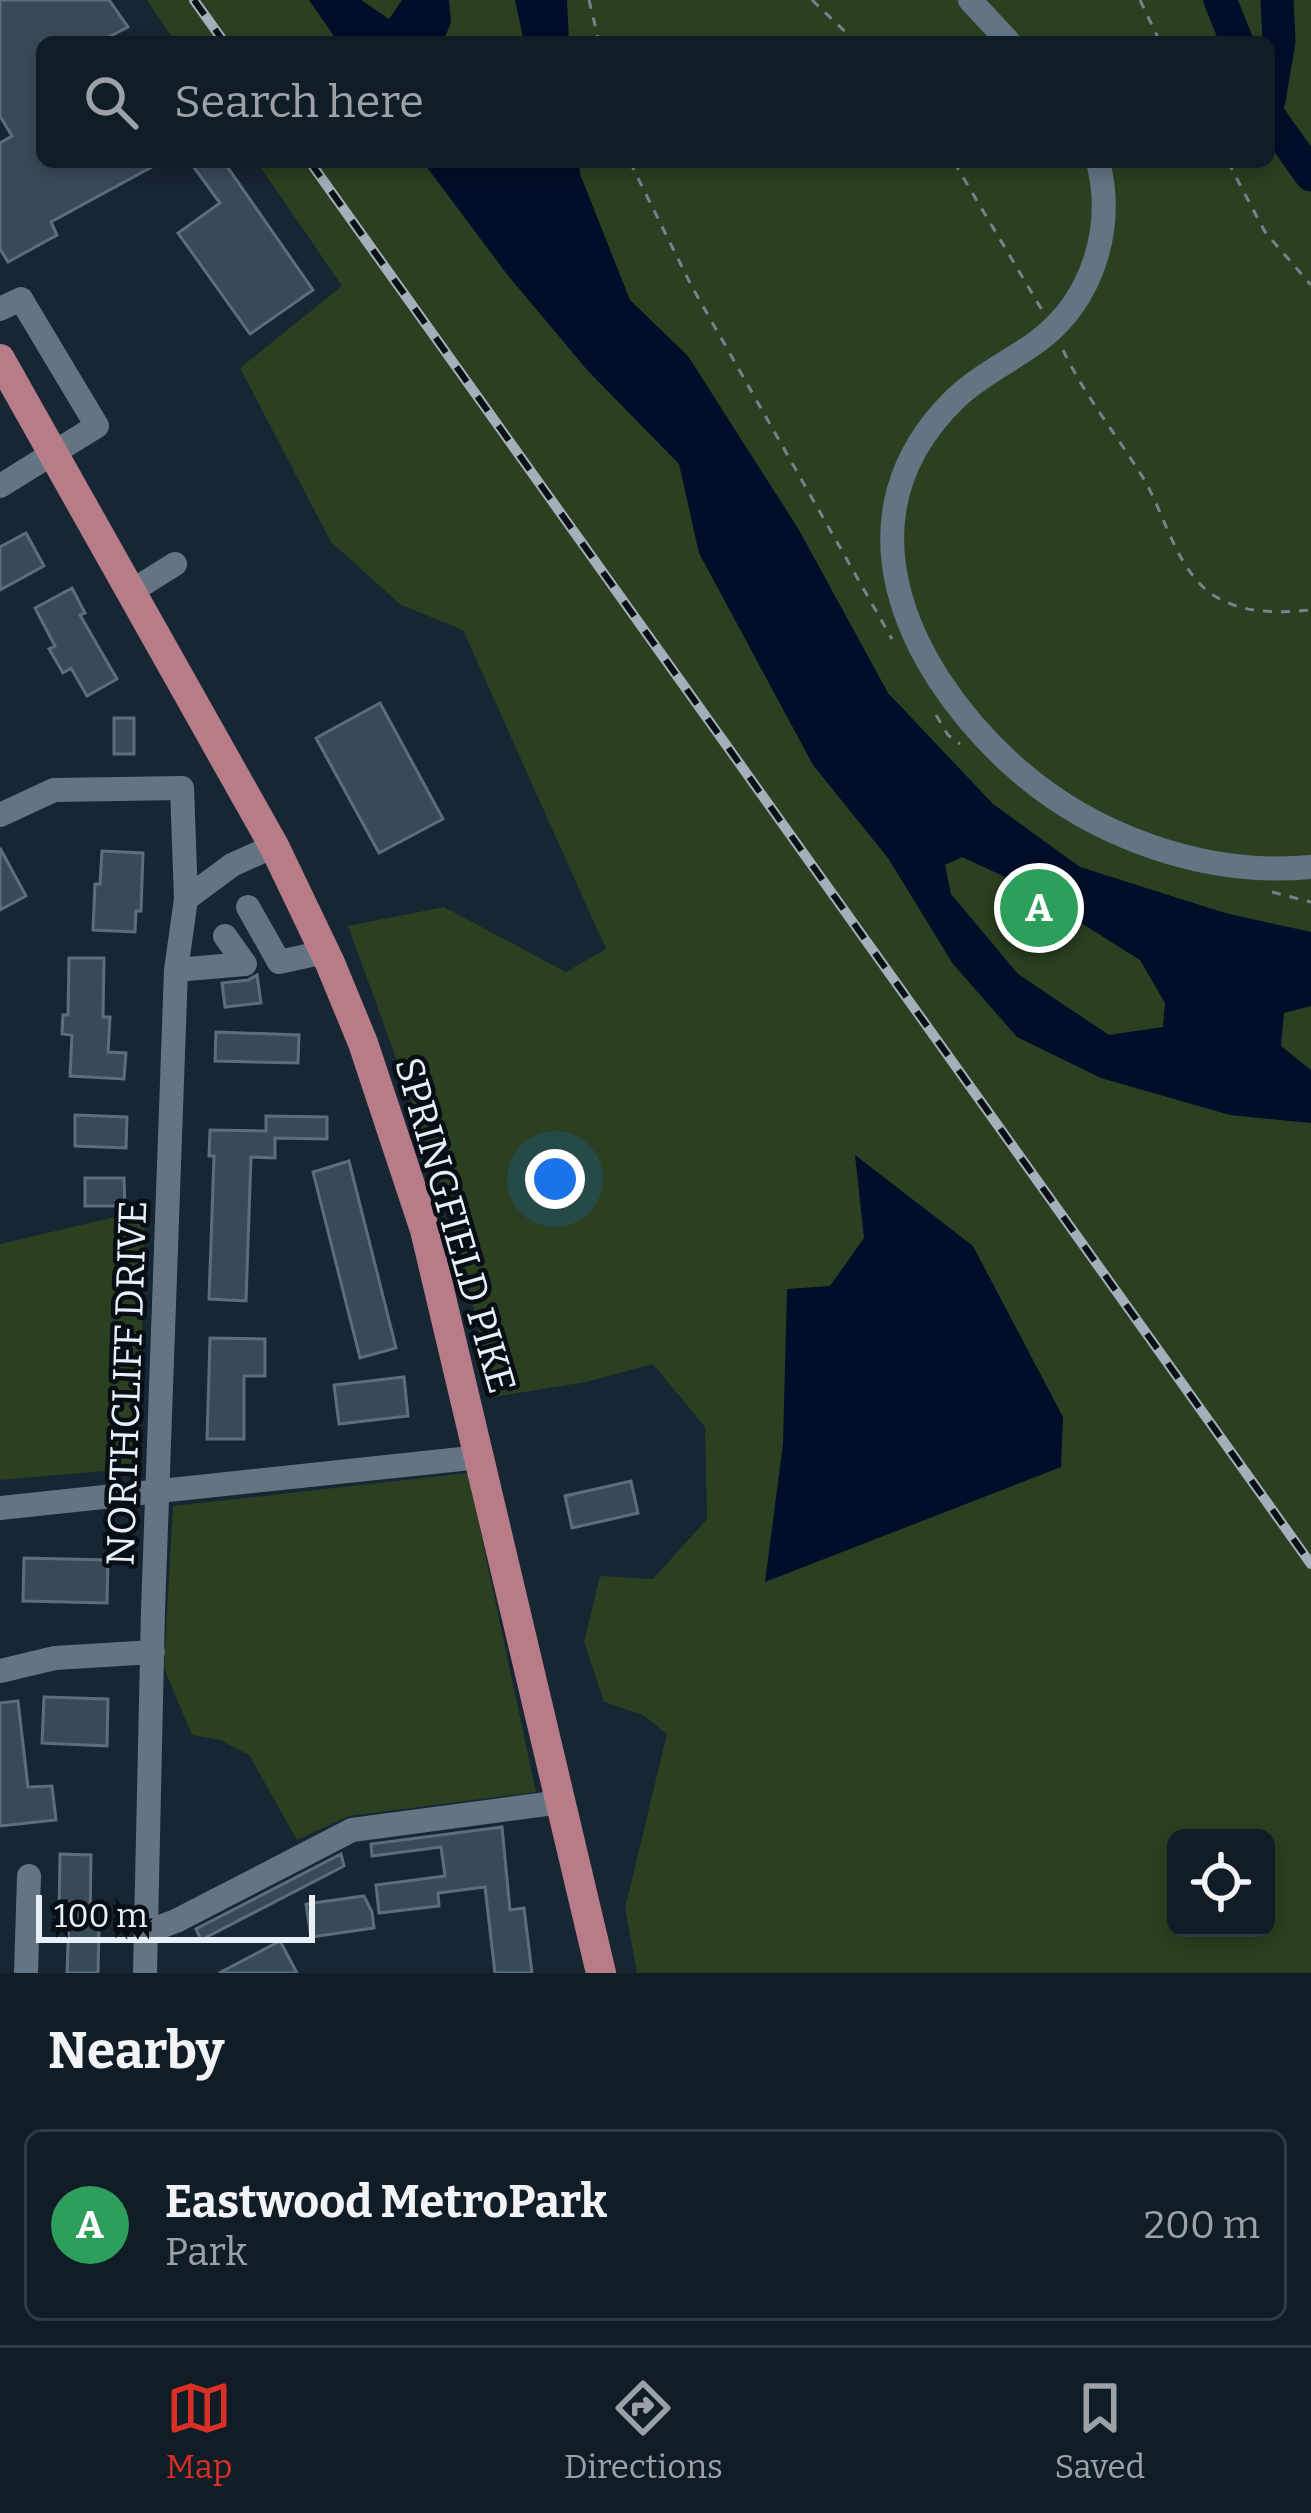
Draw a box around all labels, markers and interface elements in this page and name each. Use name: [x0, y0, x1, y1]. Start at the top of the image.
search box: [36, 36, 1275, 168]
icon: search: [78, 69, 144, 135]
text: Search here: [174, 75, 424, 129]
pin: A: [1000, 863, 1078, 953]
street label: SPRINGFIELD PIKE: [385, 1052, 525, 1398]
your location: [525, 1149, 585, 1209]
street label: NORTHCLIFF DRIVE: [98, 1200, 156, 1567]
map controls: [1167, 1829, 1275, 1937]
button: locate: [1167, 1829, 1275, 1937]
scale bar: [36, 1889, 315, 1942]
text: 100 m: [54, 1896, 148, 1936]
text: Nearby: [48, 2020, 224, 2082]
text: Eastwood MetroPark: [165, 2175, 607, 2229]
text: A: [76, 2202, 104, 2248]
text: 200 m: [1144, 2202, 1260, 2248]
text: Park: [165, 2229, 247, 2275]
tab: Map: [166, 2375, 232, 2487]
tab: Directions: [564, 2375, 723, 2487]
tab: Saved: [1055, 2375, 1145, 2487]

